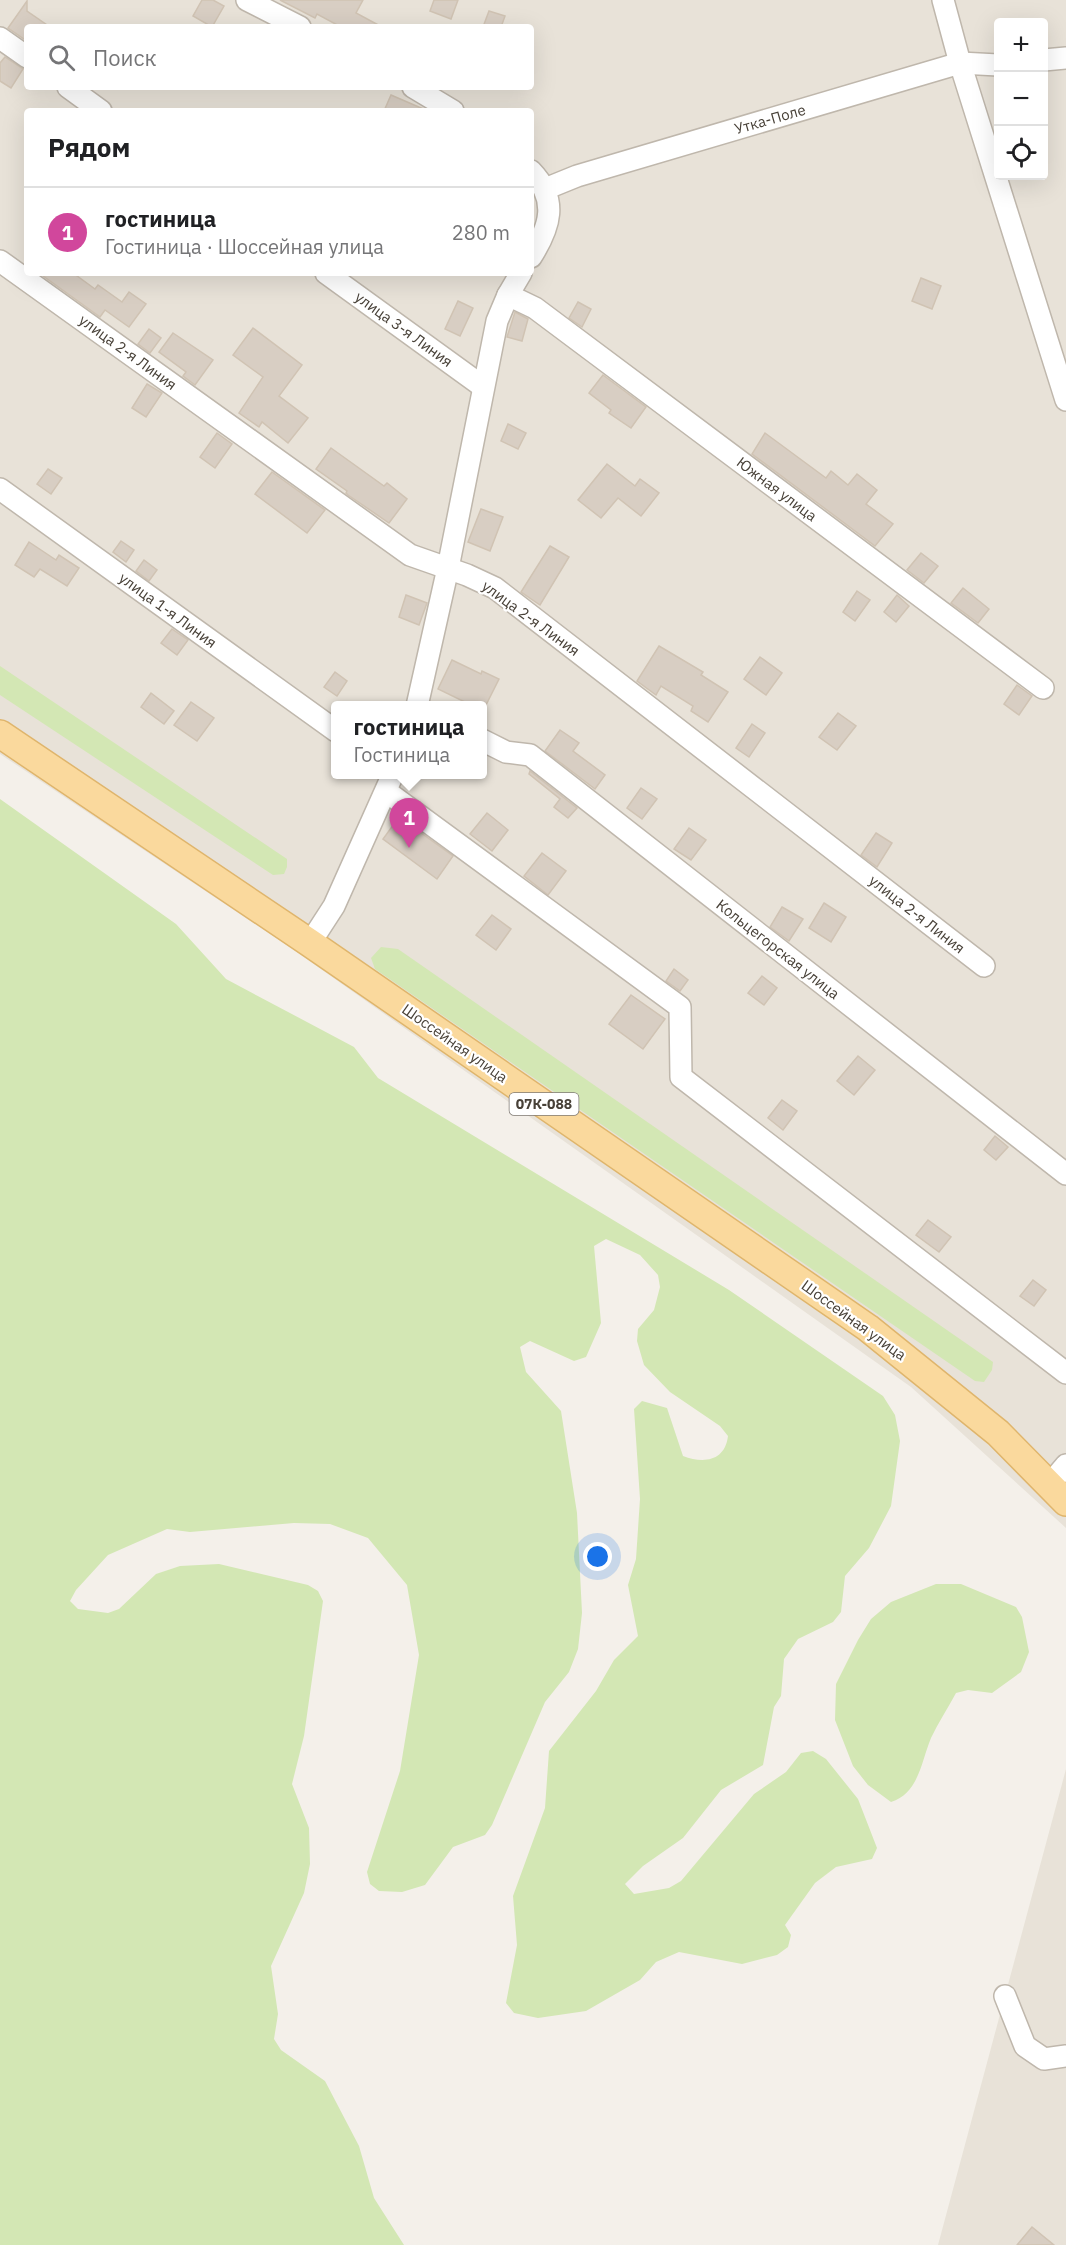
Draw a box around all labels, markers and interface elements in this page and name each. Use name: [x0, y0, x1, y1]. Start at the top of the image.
map controls: [994, 18, 1048, 180]
button: +: [994, 18, 1048, 72]
search box: [24, 24, 534, 90]
icon: search: [45, 41, 78, 74]
text: Поиск: [93, 43, 157, 72]
button: −: [994, 72, 1048, 126]
street label: Утка-Поле: [732, 100, 808, 138]
button: locate: [994, 126, 1048, 180]
text: Рядом: [48, 130, 130, 164]
text: гостиница: [105, 204, 216, 233]
text: 1: [62, 219, 74, 246]
text: 280 m: [452, 219, 510, 246]
text: Гостиница · Шоссейная улица: [105, 233, 384, 260]
street label: улица 3-я Линия: [351, 287, 457, 371]
street label: улица 2-я Линия: [75, 310, 181, 394]
street label: Южная улица: [733, 453, 821, 525]
street label: улица 1-я Линия: [115, 568, 221, 652]
street label: улица 2-я Линия: [478, 576, 584, 660]
popup: [331, 701, 487, 779]
text: гостиница: [353, 712, 465, 741]
text: Гостиница: [353, 741, 450, 768]
pin: 1: [390, 798, 428, 848]
street label: улица 2-я Линия: [865, 871, 969, 957]
street label: Кольцегорская улица: [712, 895, 844, 1003]
street label: Шоссейная улица: [398, 999, 512, 1087]
road number: 07К-088: [510, 1093, 578, 1115]
street label: Шоссейная улица: [798, 1276, 910, 1364]
your location: [583, 1542, 612, 1571]

